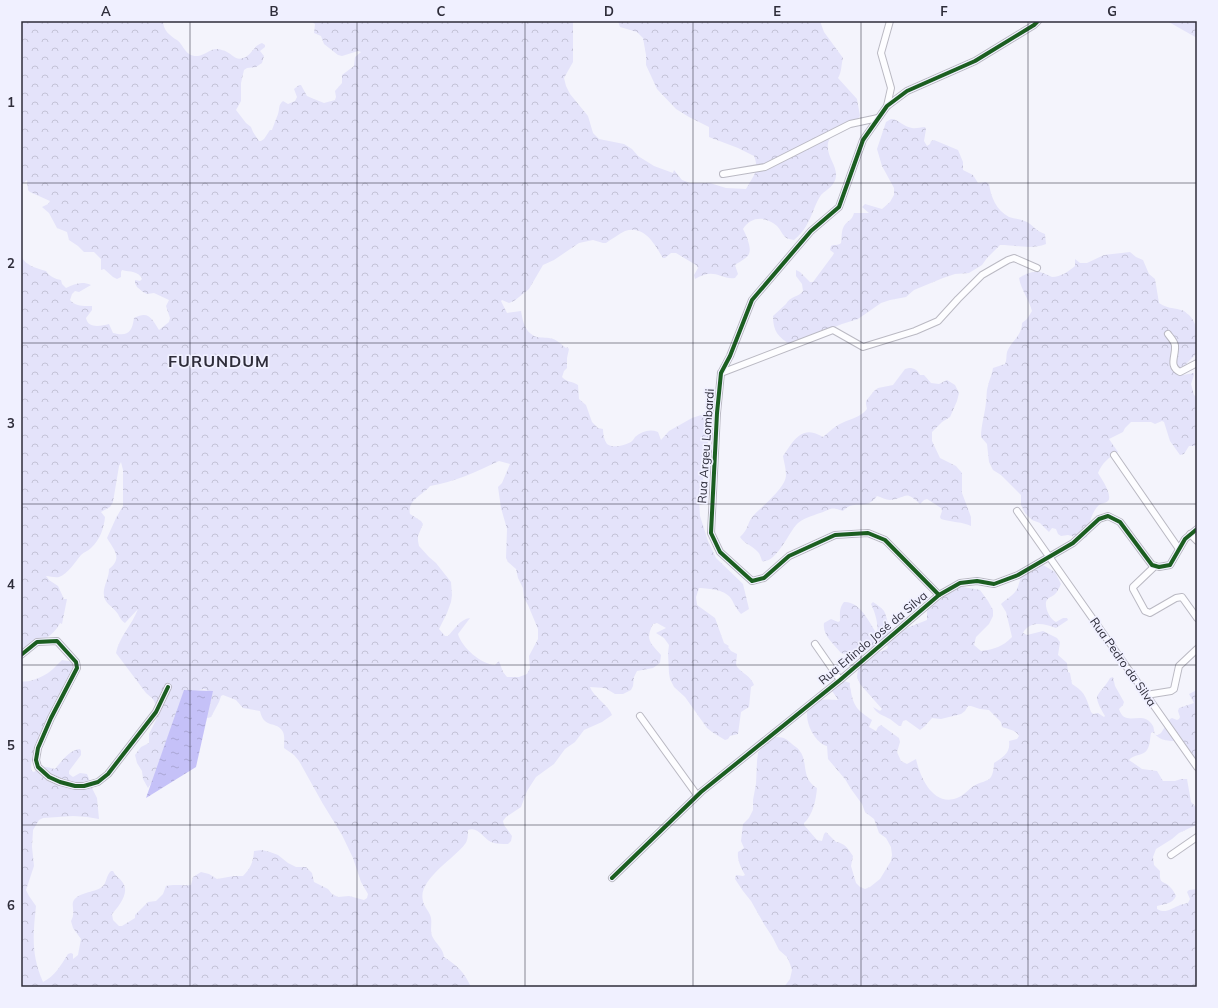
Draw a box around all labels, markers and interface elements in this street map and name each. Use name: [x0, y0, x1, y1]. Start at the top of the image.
text: A: [101, 3, 111, 19]
text: B: [270, 3, 279, 19]
text: C: [437, 3, 446, 19]
text: D: [604, 3, 614, 19]
text: E: [773, 3, 781, 19]
text: F: [940, 3, 948, 19]
text: G: [1107, 3, 1117, 19]
text: 1: [7, 94, 15, 110]
text: 2: [7, 255, 15, 271]
district label: FURUNDUM: [168, 351, 270, 371]
street label: Rua Argeu Lombardi: [694, 388, 717, 504]
text: 3: [7, 415, 15, 431]
text: 4: [7, 576, 15, 592]
street label: Rua Erlindo José da Silva: [815, 588, 930, 688]
street label: Rua Pedro da Silva: [1087, 614, 1160, 709]
text: 5: [7, 737, 15, 753]
text: 6: [7, 897, 15, 913]

